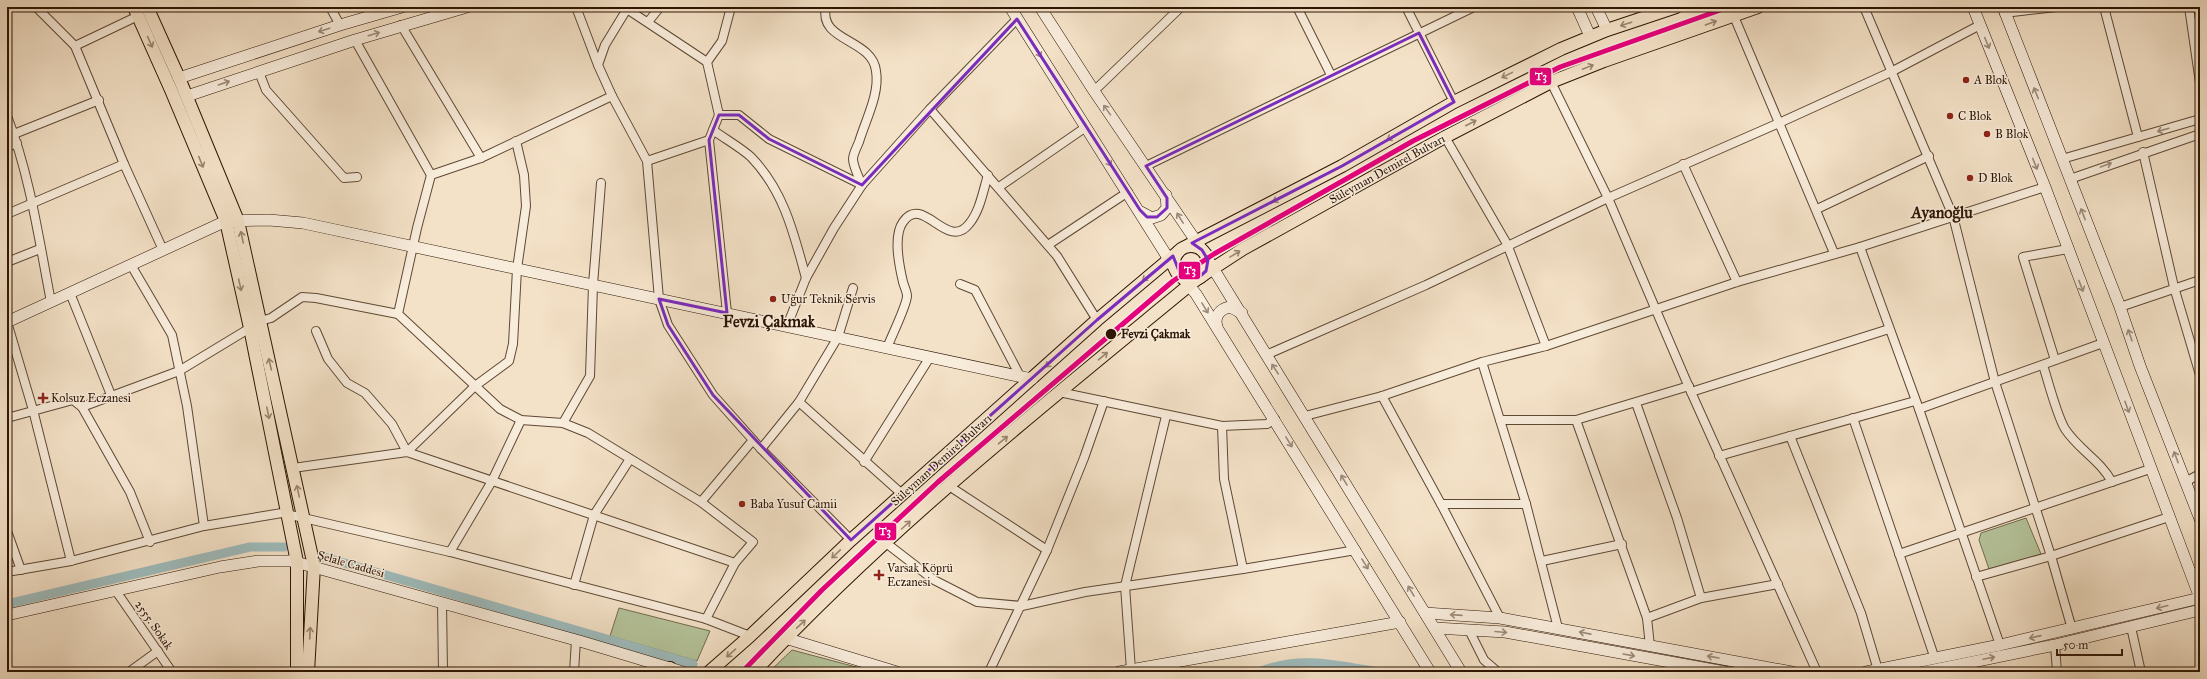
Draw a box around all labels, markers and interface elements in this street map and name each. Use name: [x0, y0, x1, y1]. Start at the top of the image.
one-way arrow: [1704, 18, 1716, 26]
one-way arrow: [1620, 21, 1633, 28]
one-way arrow: [318, 27, 331, 34]
one-way arrow: [367, 30, 380, 37]
one-way arrow: [147, 36, 154, 48]
one-way arrow: [1984, 37, 1992, 49]
one-way arrow: [1034, 46, 1042, 57]
one-way arrow: [1582, 63, 1594, 70]
line badge: T3: [1529, 67, 1552, 86]
text: T3: [1534, 70, 1547, 84]
one-way arrow: [1501, 72, 1513, 80]
place label: A Blok: [1973, 73, 2008, 87]
marker: A Blok: [1961, 75, 1971, 85]
one-way arrow: [217, 79, 229, 87]
one-way arrow: [2031, 87, 2039, 99]
one-way arrow: [1103, 105, 1111, 116]
place label: C Blok: [1958, 109, 1992, 123]
marker: C Blok: [1945, 111, 1955, 121]
one-way arrow: [1465, 119, 1477, 126]
place label: B Blok: [1995, 127, 2029, 141]
one-way arrow: [2156, 127, 2169, 134]
marker: B Blok: [1982, 129, 1992, 139]
street label: Süleyman Demirel Bulvarı: [1327, 131, 1448, 207]
one-way arrow: [1386, 133, 1398, 141]
one-way arrow: [198, 155, 205, 167]
one-way arrow: [1104, 156, 1112, 167]
one-way arrow: [2032, 157, 2040, 169]
one-way arrow: [2100, 161, 2112, 169]
place label: D Blok: [1978, 171, 2013, 185]
marker: D Blok: [1965, 173, 1975, 183]
one-way arrow: [1272, 196, 1284, 203]
district label: Ayanoğlu: [1910, 203, 1973, 223]
one-way arrow: [2079, 208, 2087, 220]
one-way arrow: [1176, 212, 1184, 224]
one-way arrow: [237, 231, 245, 244]
one-way arrow: [1229, 250, 1240, 258]
line badge: T3: [1178, 261, 1201, 280]
text: T3: [1183, 264, 1196, 278]
one-way arrow: [1142, 273, 1153, 282]
one-way arrow: [237, 279, 245, 292]
one-way arrow: [2078, 279, 2086, 291]
place label: Uğur Teknik Servis: [781, 292, 875, 307]
marker: Uğur Teknik Servis: [768, 294, 778, 304]
one-way arrow: [1201, 302, 1209, 313]
district label: Fevzi Çakmak: [723, 312, 816, 332]
marker: Fevzi Çakmak: [1104, 327, 1118, 341]
place label: Fevzi Çakmak: [1121, 327, 1191, 342]
one-way arrow: [2125, 330, 2133, 342]
one-way arrow: [1098, 352, 1108, 361]
one-way arrow: [265, 358, 273, 371]
one-way arrow: [1044, 358, 1055, 367]
one-way arrow: [1271, 364, 1280, 375]
place label: Kolsuz Eczanesi: [51, 391, 132, 405]
marker: Kolsuz Eczanesi: [38, 393, 48, 403]
one-way arrow: [2123, 401, 2131, 413]
one-way arrow: [264, 406, 272, 419]
street label: Süleyman Demirel Bulvarı: [888, 411, 995, 509]
one-way arrow: [998, 435, 1009, 444]
one-way arrow: [1285, 436, 1293, 447]
one-way arrow: [2171, 451, 2179, 463]
one-way arrow: [1340, 475, 1348, 486]
one-way arrow: [293, 485, 301, 498]
place label: Baba Yusuf Camii: [750, 497, 838, 511]
marker: Baba Yusuf Camii: [737, 499, 747, 509]
one-way arrow: [901, 521, 911, 530]
line badge: T3: [874, 522, 897, 541]
text: T3: [878, 525, 891, 539]
street label: Şelale Caddesi: [316, 548, 387, 580]
one-way arrow: [831, 550, 841, 559]
one-way arrow: [1360, 559, 1369, 570]
place label: Varsak Köprü Eczanesi: [886, 561, 954, 589]
marker: Varsak Köprü Eczanesi: [874, 570, 884, 580]
one-way arrow: [1407, 585, 1415, 597]
street label: 2555. Sokak: [132, 598, 176, 653]
one-way arrow: [2156, 604, 2169, 611]
one-way arrow: [1450, 612, 1463, 619]
one-way arrow: [796, 619, 806, 629]
one-way arrow: [306, 627, 314, 640]
one-way arrow: [1494, 629, 1507, 636]
one-way arrow: [1579, 629, 1592, 637]
scale bar: [2057, 631, 2122, 657]
one-way arrow: [2029, 633, 2042, 641]
text: 50 m: [2063, 638, 2088, 652]
one-way arrow: [726, 648, 736, 658]
one-way arrow: [1623, 651, 1636, 659]
one-way arrow: [1707, 653, 1720, 661]
one-way arrow: [1983, 654, 1996, 662]

